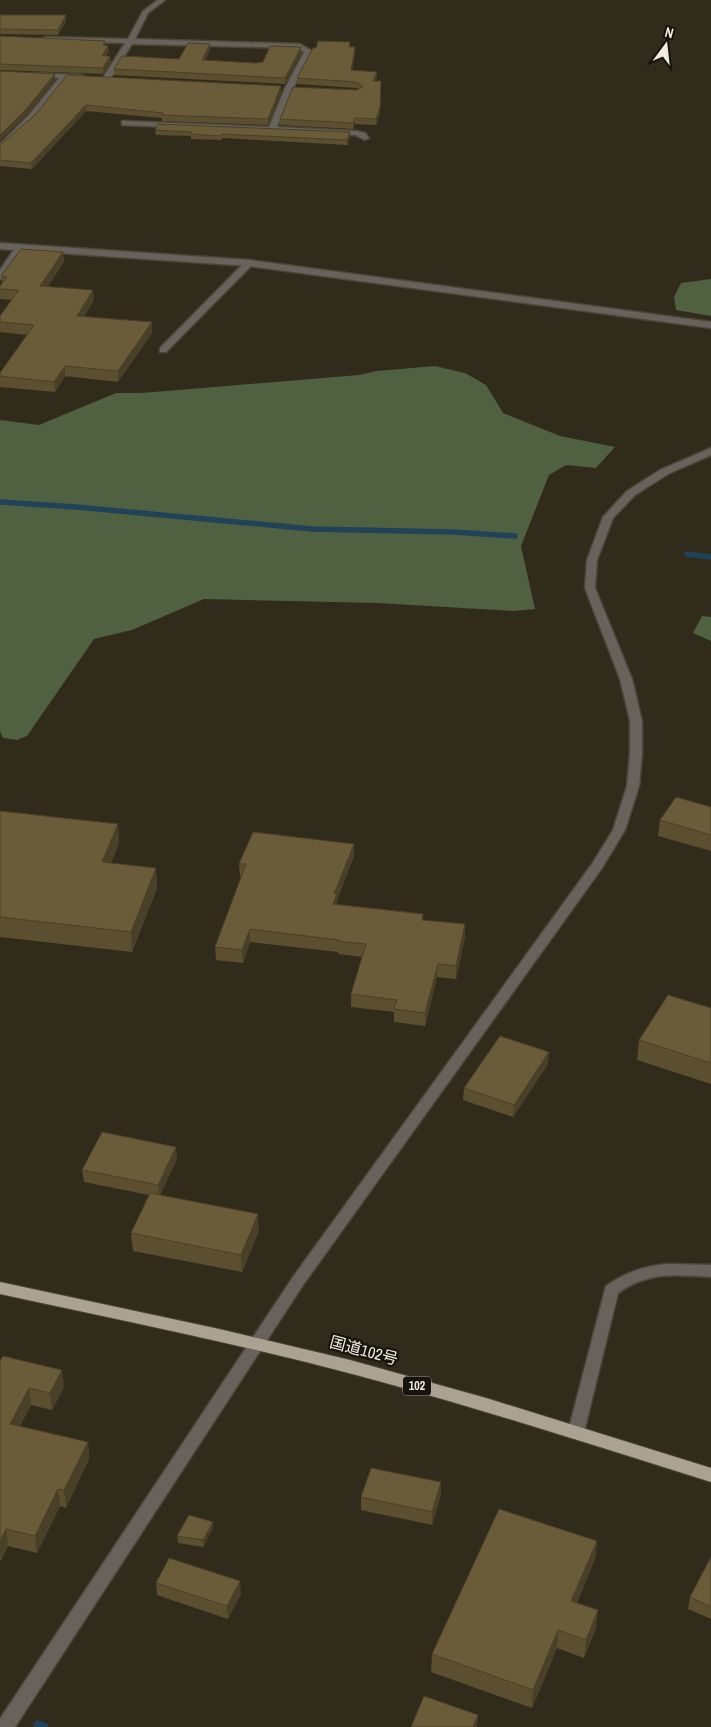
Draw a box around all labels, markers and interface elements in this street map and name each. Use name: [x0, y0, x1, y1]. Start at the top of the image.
north arrow: [641, 20, 691, 70]
text: N: [663, 23, 676, 42]
street label: 国道102号: [327, 1330, 401, 1370]
road number: 102: [403, 1376, 431, 1395]

